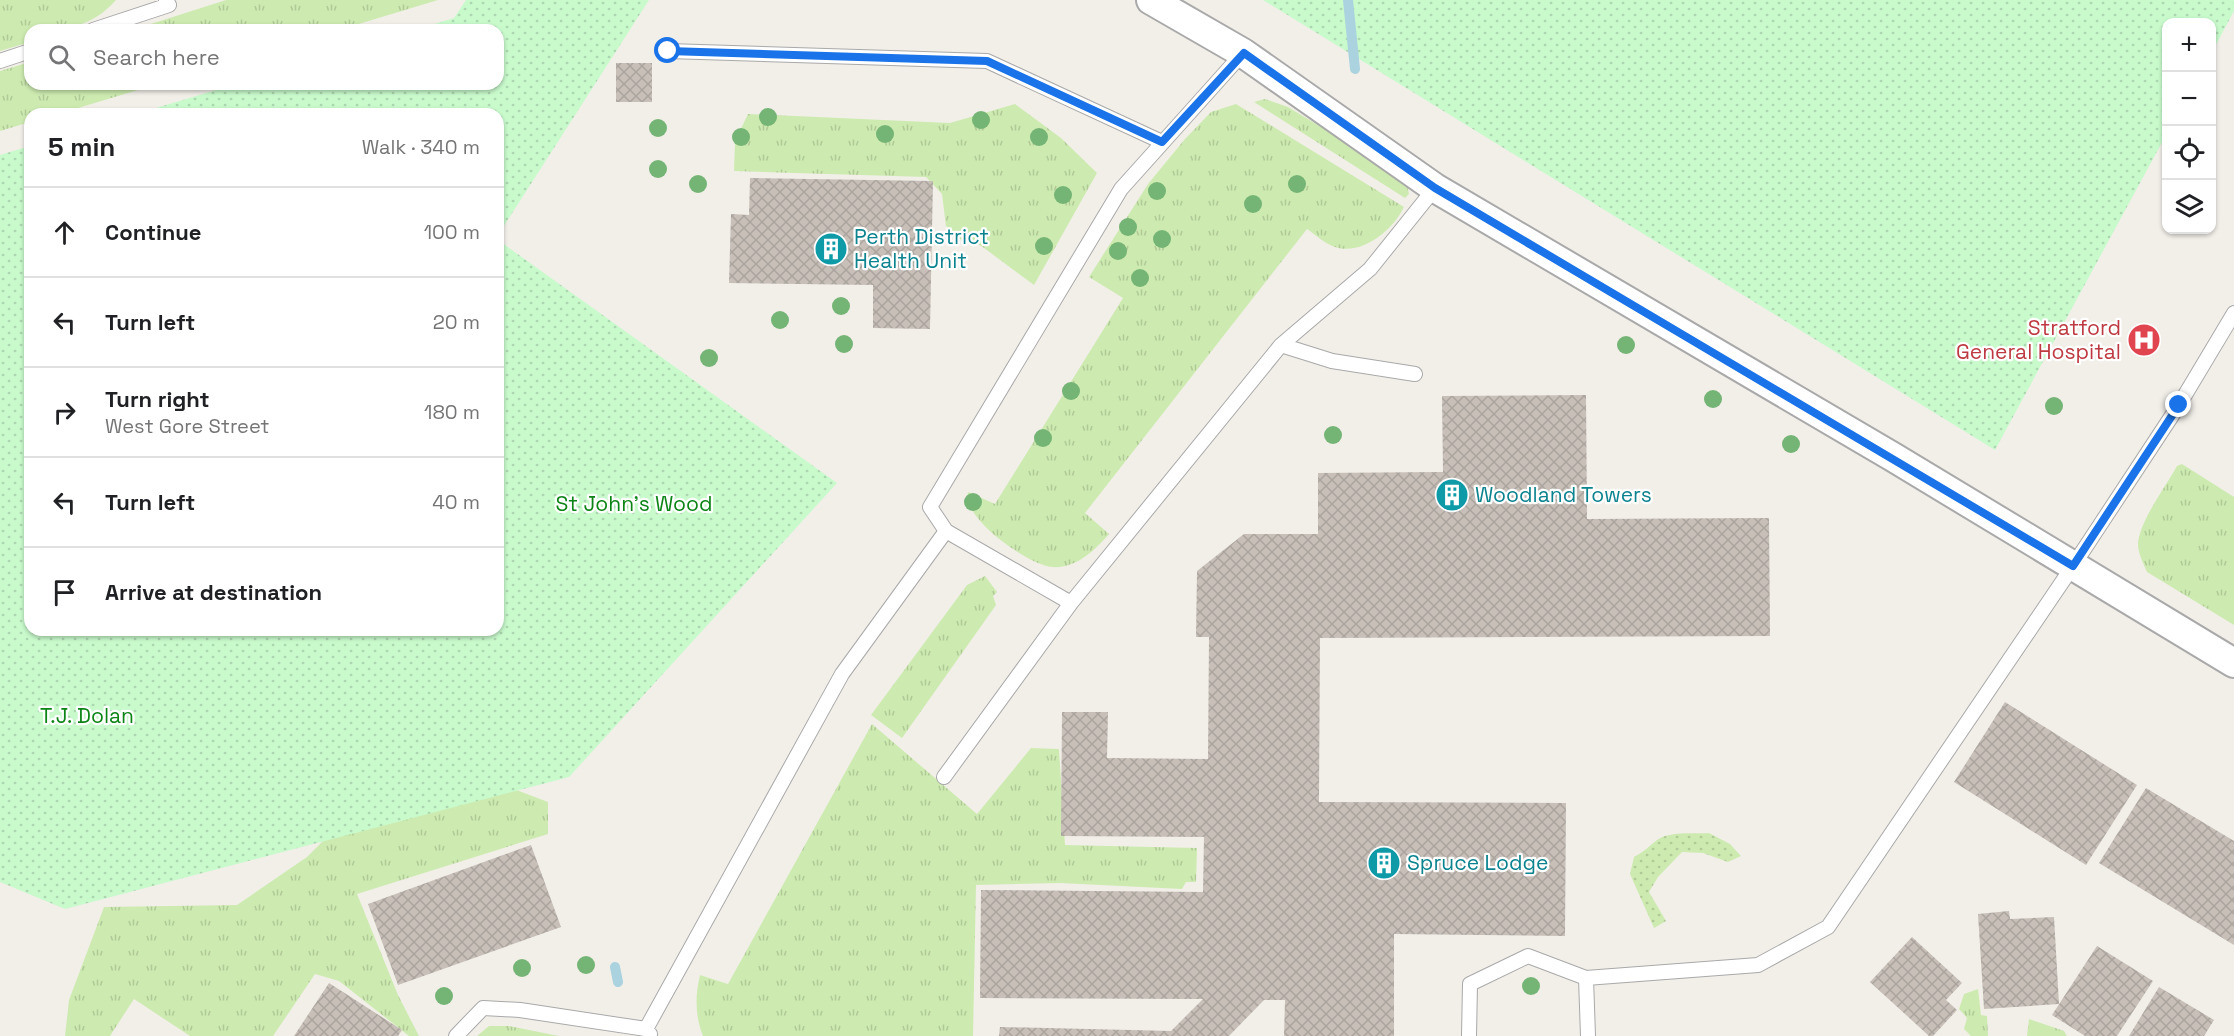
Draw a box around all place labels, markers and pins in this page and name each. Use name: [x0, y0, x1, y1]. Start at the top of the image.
place label: Perth District Health Unit: [854, 223, 989, 274]
building icon: Perth District Health Unit: [813, 231, 849, 267]
place label: Stratford General Hospital: [1956, 314, 2121, 365]
hospital icon: Stratford General Hospital: [2126, 322, 2162, 358]
building icon: Woodland Towers: [1434, 477, 1470, 513]
place label: Woodland Towers: [1475, 481, 1652, 508]
building icon: Spruce Lodge: [1366, 845, 1402, 881]
place label: Spruce Lodge: [1407, 849, 1548, 876]

